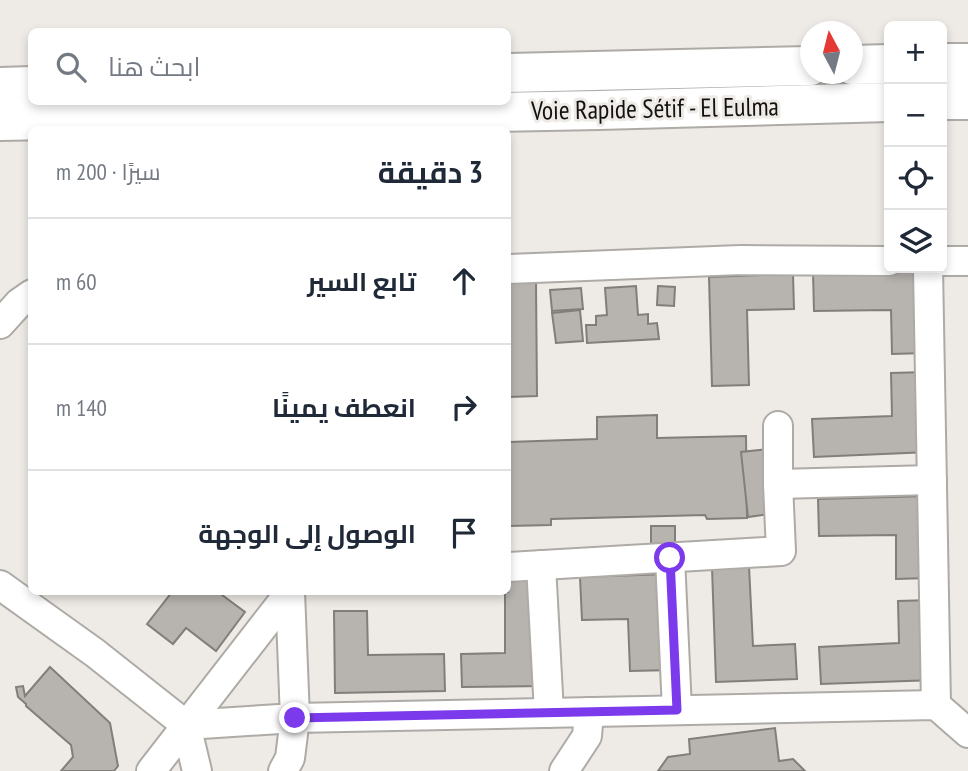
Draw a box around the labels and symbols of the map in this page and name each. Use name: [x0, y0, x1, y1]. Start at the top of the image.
north arrow: [800, 21, 863, 84]
street label: Voie Rapide Sétif - El Eulma: [530, 89, 779, 127]
route start: [654, 542, 685, 573]
route end: [279, 702, 310, 733]

